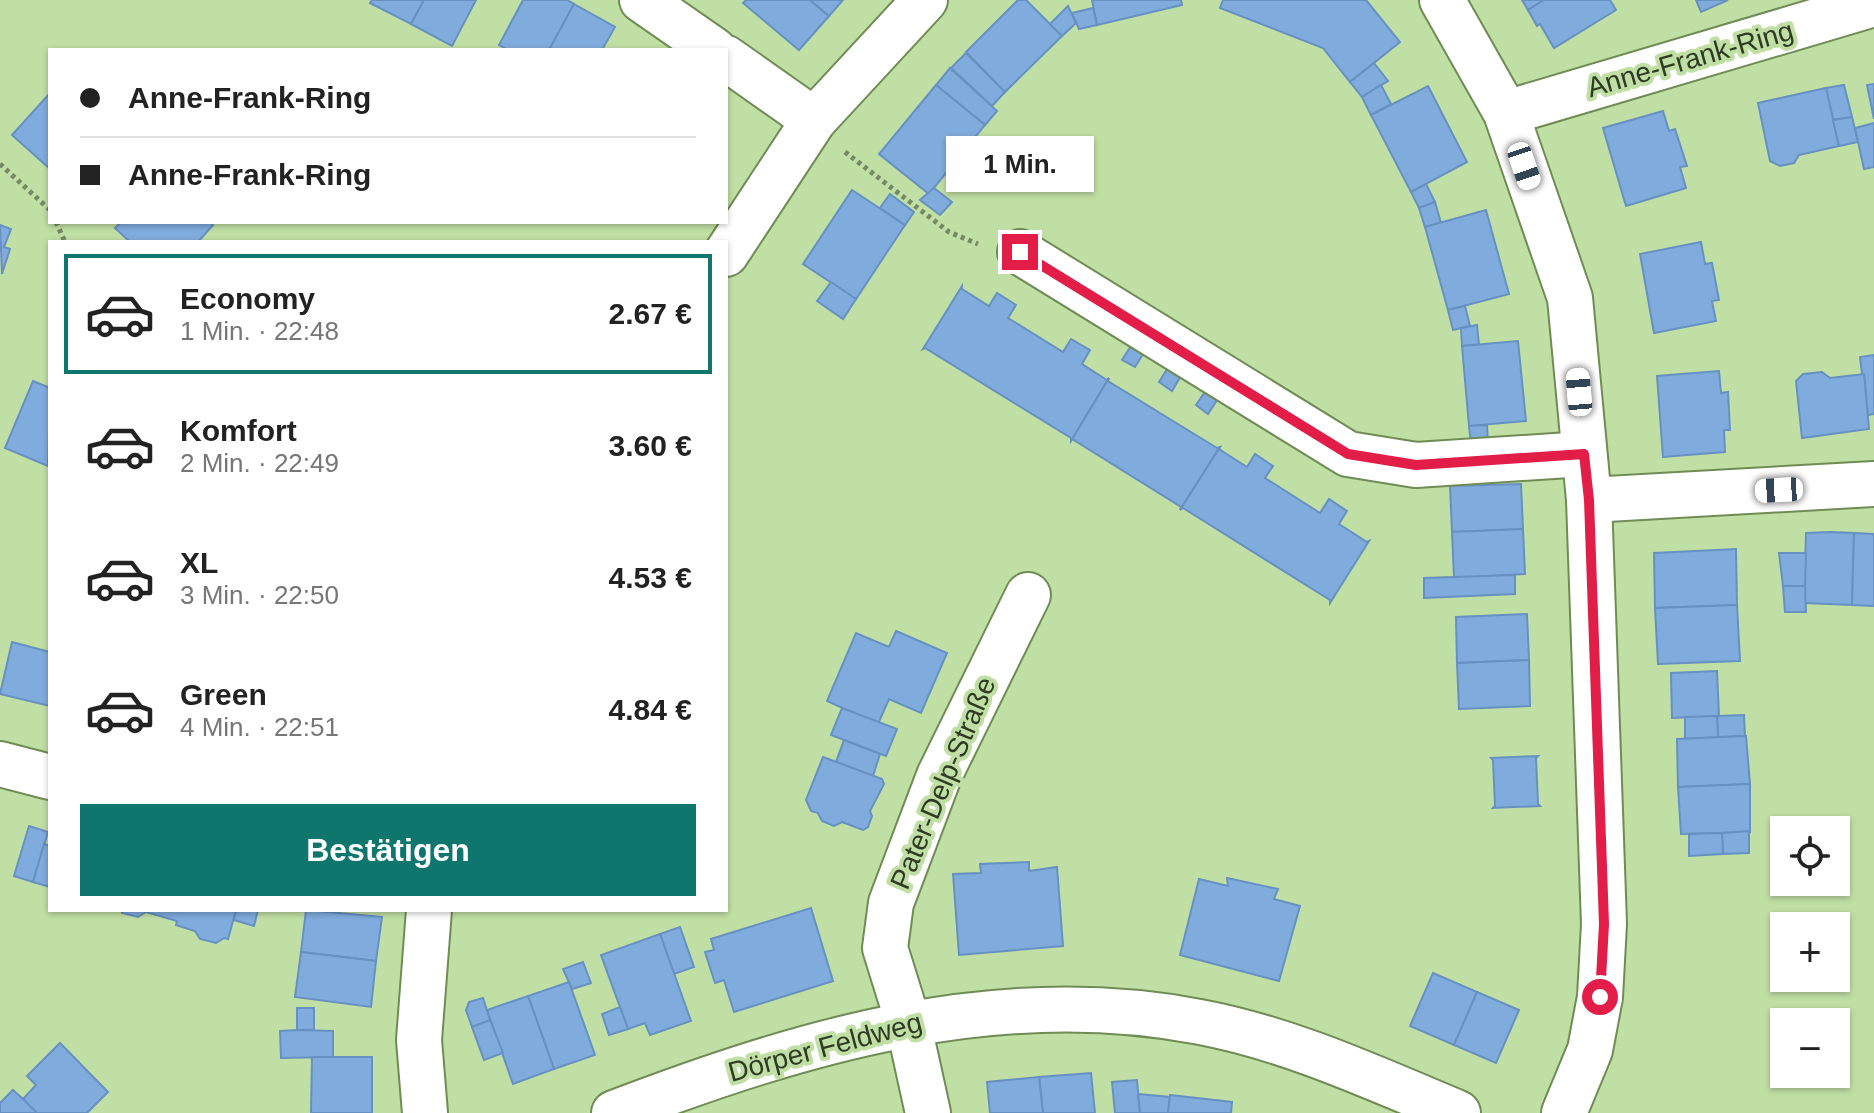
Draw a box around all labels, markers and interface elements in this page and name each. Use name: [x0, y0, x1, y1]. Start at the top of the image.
street label: Anne-Frank-Ring: [1583, 15, 1797, 103]
text: Anne-Frank-Ring: [128, 81, 371, 114]
callout: 1 Min.: [946, 136, 1094, 192]
car: [1505, 139, 1543, 193]
text: 1 Min.: [983, 149, 1057, 179]
text: Anne-Frank-Ring: [128, 158, 371, 191]
route end: [1002, 234, 1038, 270]
icon: car: [84, 278, 156, 350]
text: Economy: [180, 282, 315, 315]
text: 2.67 €: [609, 297, 692, 330]
text: 1 Min. · 22:48: [180, 316, 339, 346]
car: [1565, 367, 1593, 417]
icon: car: [84, 410, 156, 482]
text: Komfort: [180, 414, 297, 447]
text: 3.60 €: [609, 429, 692, 462]
text: 2 Min. · 22:49: [180, 448, 339, 478]
car: [1754, 477, 1804, 503]
icon: car: [84, 542, 156, 614]
text: XL: [180, 546, 218, 579]
text: 4.53 €: [609, 561, 692, 594]
text: 3 Min. · 22:50: [180, 580, 339, 610]
street label: Pater-Delp-Straße: [884, 672, 1002, 894]
icon: car: [84, 674, 156, 746]
text: Green: [180, 678, 267, 711]
text: 4.84 €: [609, 693, 692, 726]
text: 4 Min. · 22:51: [180, 712, 339, 742]
button: Bestätigen: [80, 804, 696, 896]
map controls: [1770, 816, 1850, 1088]
button: locate: [1770, 816, 1850, 896]
button: +: [1770, 912, 1850, 992]
route start: [1582, 979, 1618, 1015]
street label: Dörper Feldweg: [725, 1006, 925, 1088]
button: −: [1770, 1008, 1850, 1088]

